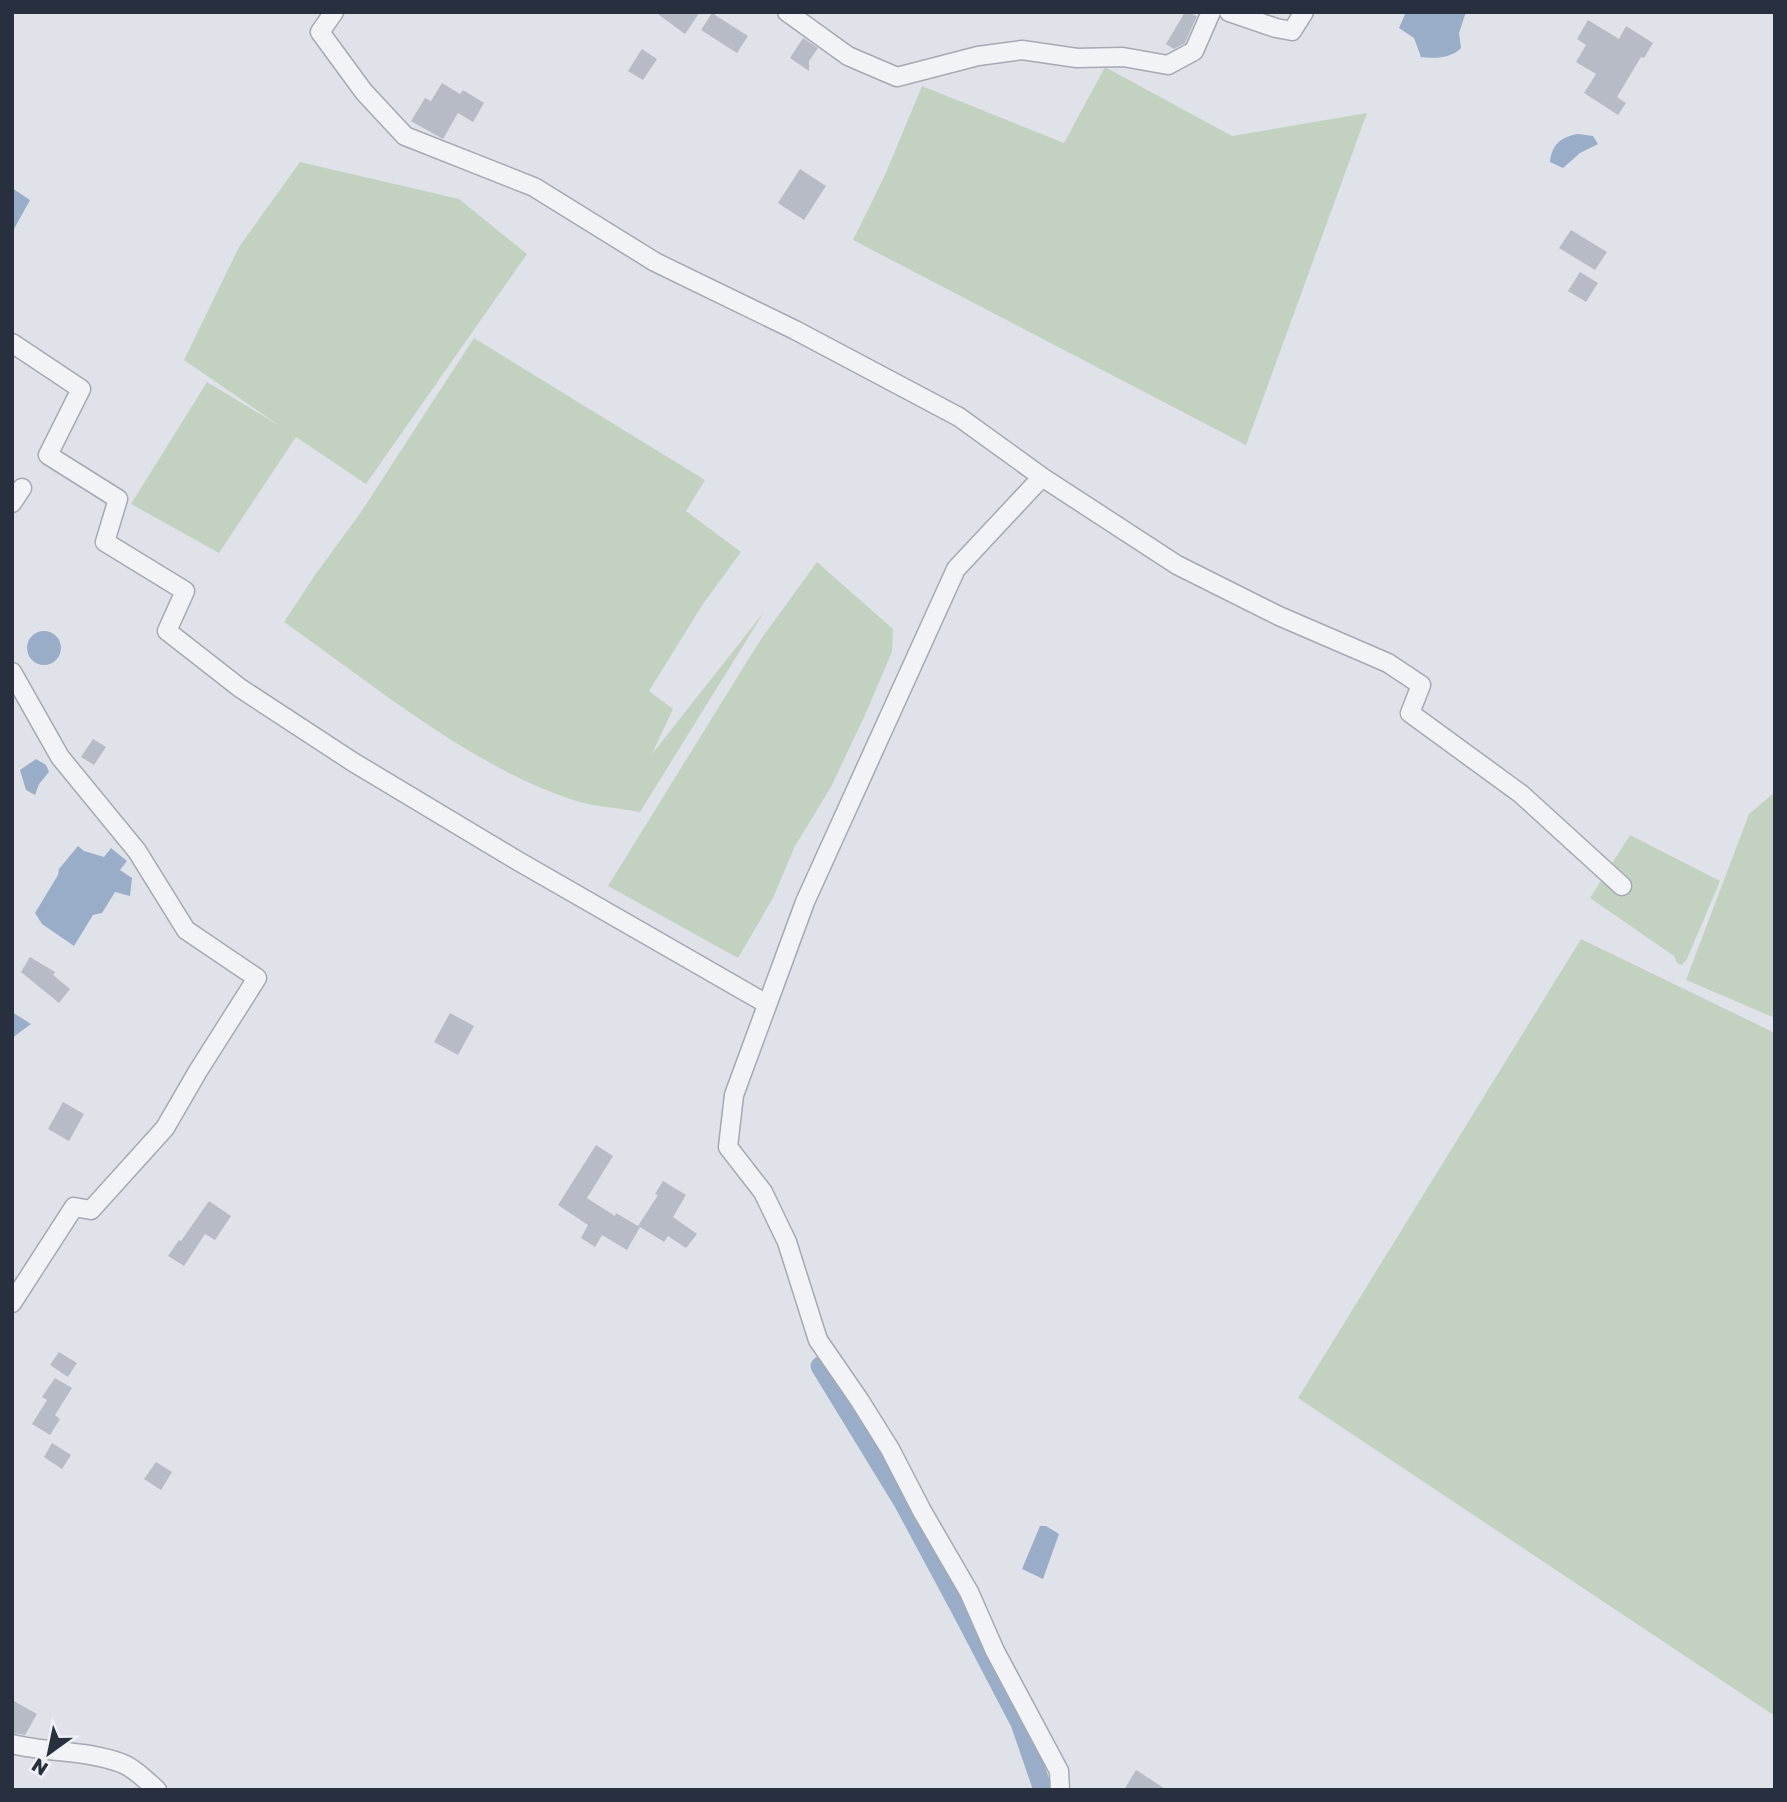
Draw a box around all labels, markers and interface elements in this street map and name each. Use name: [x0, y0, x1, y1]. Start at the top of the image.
north arrow: [14, 1718, 84, 1788]
text: N: [27, 1754, 52, 1781]

